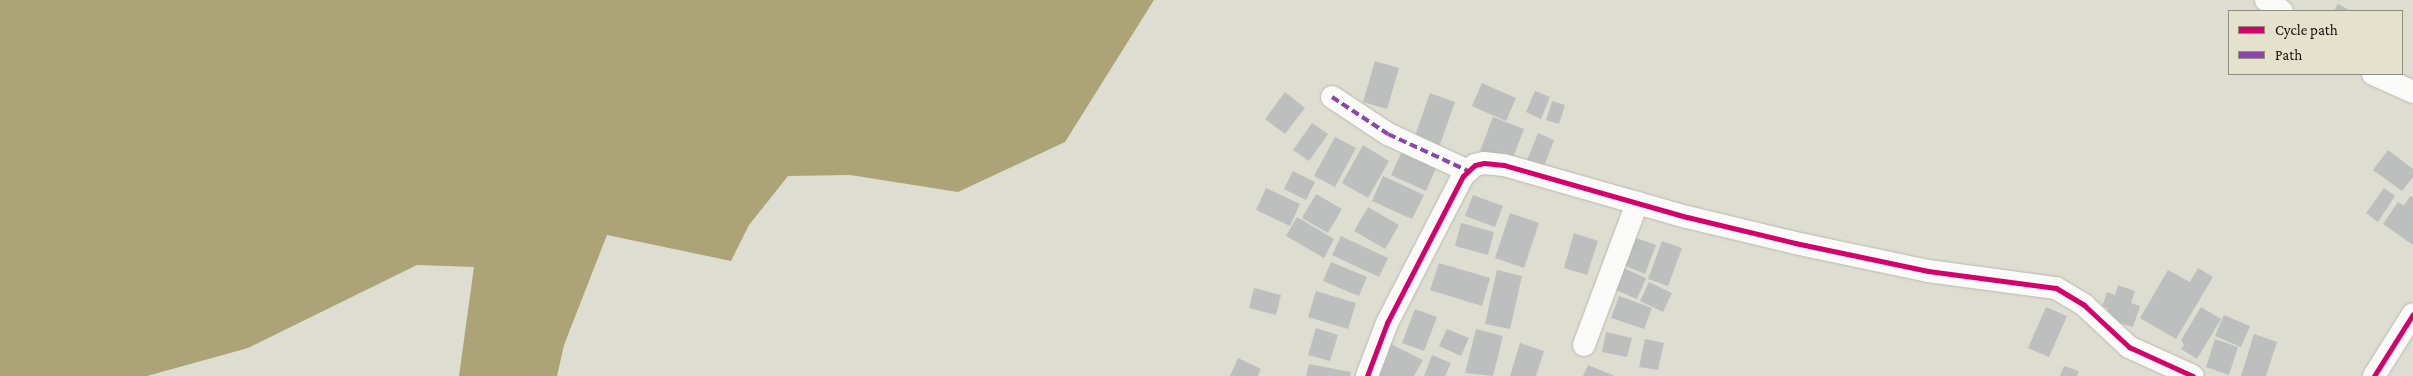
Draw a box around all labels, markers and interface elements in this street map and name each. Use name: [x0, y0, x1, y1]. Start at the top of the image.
legend: [2228, 10, 2403, 75]
text: Cycle path: [2275, 22, 2338, 38]
text: Path: [2275, 47, 2302, 63]

